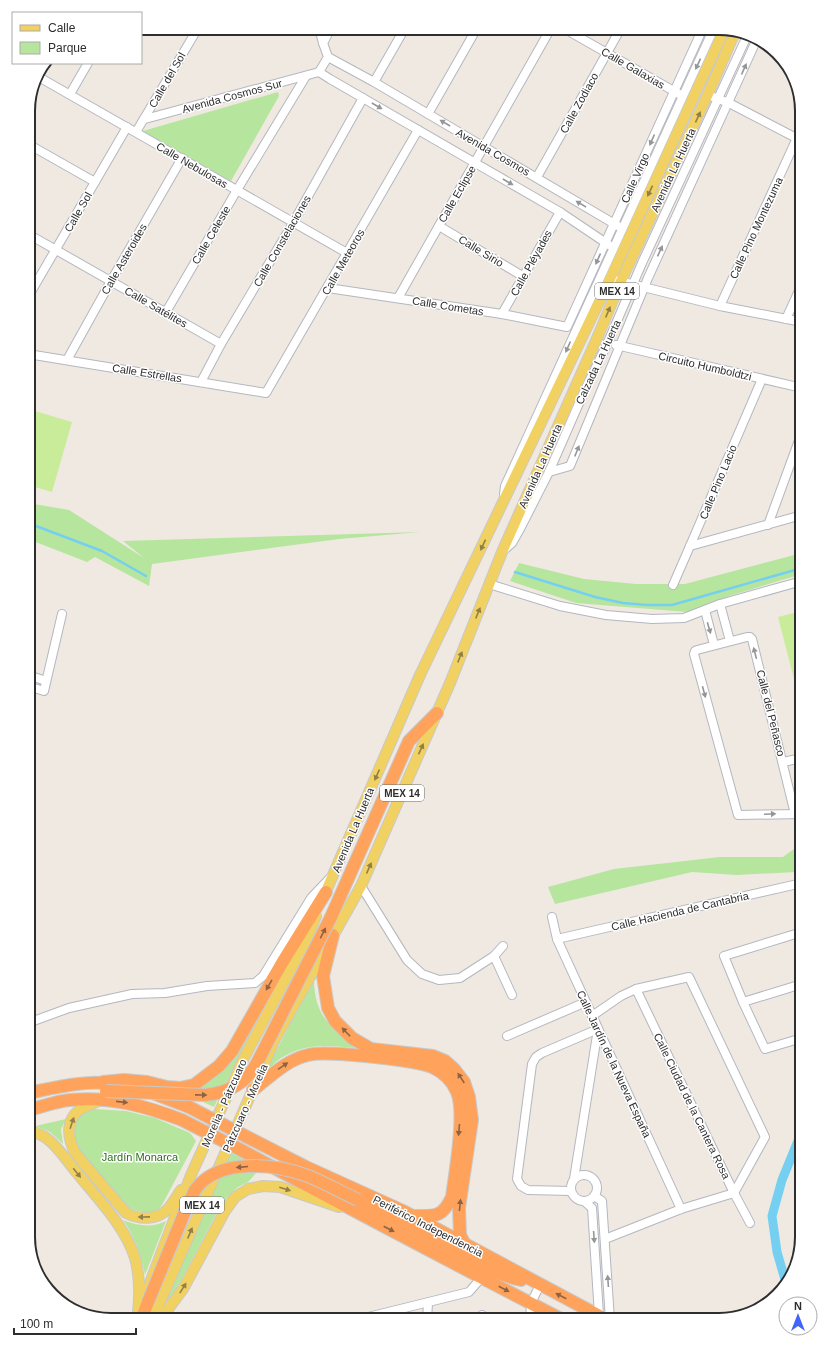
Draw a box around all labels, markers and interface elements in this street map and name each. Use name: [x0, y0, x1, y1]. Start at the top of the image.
legend: [12, 12, 142, 64]
text: Calle: [48, 21, 76, 35]
text: Parque: [48, 41, 87, 55]
street label: Calle Galaxias: [599, 45, 667, 91]
street label: Calle del Sol: [146, 50, 188, 110]
one-way arrow: [695, 58, 701, 69]
one-way arrow: [741, 64, 747, 75]
street label: Calle Zodiaco: [557, 71, 601, 135]
street label: Avenida Cosmos Sur: [181, 77, 284, 115]
one-way arrow: [371, 103, 383, 110]
one-way arrow: [695, 111, 701, 123]
one-way arrow: [439, 120, 451, 127]
street label: Avenida La Huerta: [648, 125, 698, 214]
street label: Avenida Cosmos: [454, 126, 532, 178]
one-way arrow: [649, 135, 655, 146]
street label: Calle Nebulosas: [154, 140, 230, 190]
street label: Calle Virgo: [619, 151, 651, 205]
street label: Calle Eclipse: [436, 163, 478, 225]
street label: Calle Pino Montezuma: [727, 175, 785, 281]
one-way arrow: [502, 179, 514, 186]
one-way arrow: [647, 185, 653, 196]
street label: Calle Sol: [62, 190, 94, 234]
street label: Calle Constelaciones: [251, 193, 313, 289]
one-way arrow: [575, 200, 587, 207]
street label: Calle Celeste: [189, 204, 233, 266]
street label: Calle Asteroides: [99, 221, 149, 296]
street label: Calle Meteoros: [319, 227, 367, 297]
street label: Calle Pléyades: [508, 228, 554, 298]
street label: Calle Sirio: [456, 233, 506, 269]
one-way arrow: [657, 245, 663, 257]
one-way arrow: [595, 253, 601, 264]
road number: MEX 14: [595, 283, 639, 299]
street label: Calle Satélites: [123, 284, 190, 330]
street label: Calle Cometas: [411, 294, 485, 318]
one-way arrow: [606, 305, 612, 317]
street label: Calzada La Huerta: [573, 317, 623, 406]
one-way arrow: [565, 342, 571, 353]
street label: Circuito Humboldtzi: [657, 349, 753, 383]
street label: Calle Estrellas: [111, 362, 183, 385]
street label: Avenida La Huerta: [516, 421, 564, 510]
street label: Calle Pino Lacio: [697, 443, 739, 521]
one-way arrow: [574, 445, 580, 457]
one-way arrow: [480, 540, 486, 551]
one-way arrow: [475, 607, 481, 619]
one-way arrow: [706, 622, 712, 634]
one-way arrow: [752, 647, 758, 660]
one-way arrow: [458, 650, 464, 662]
street label: Calle del Peñasco: [754, 669, 788, 757]
one-way arrow: [701, 686, 707, 698]
one-way arrow: [418, 743, 424, 755]
one-way arrow: [374, 769, 380, 780]
street label: Avenida La Huerta: [330, 785, 377, 874]
road number: MEX 14: [380, 785, 424, 801]
one-way arrow: [764, 811, 776, 818]
one-way arrow: [366, 863, 372, 874]
street label: Calle Hacienda de Cantabria: [610, 889, 751, 933]
one-way arrow: [320, 927, 326, 939]
one-way arrow: [266, 979, 272, 991]
street label: Calle Jardín de la Nueva España: [575, 989, 654, 1140]
one-way arrow: [341, 1026, 350, 1037]
street label: Calle Ciudad de la Cantera Rosa: [651, 1031, 733, 1182]
street label: Morelia - Pátzcuaro: [199, 1057, 249, 1149]
street label: Pátzcuaro - Morelia: [220, 1061, 270, 1154]
one-way arrow: [278, 1062, 289, 1070]
one-way arrow: [457, 1073, 464, 1084]
one-way arrow: [195, 1092, 208, 1098]
one-way arrow: [116, 1098, 128, 1105]
one-way arrow: [69, 1116, 75, 1128]
one-way arrow: [456, 1124, 463, 1136]
park label: Jardín Monarca: [102, 1151, 179, 1163]
one-way arrow: [236, 1163, 248, 1170]
one-way arrow: [73, 1168, 81, 1179]
one-way arrow: [279, 1186, 291, 1192]
street label: Periférico Independencia: [371, 1193, 486, 1259]
road number: MEX 14: [180, 1197, 224, 1213]
one-way arrow: [457, 1199, 463, 1211]
one-way arrow: [137, 1214, 150, 1220]
one-way arrow: [187, 1226, 193, 1238]
one-way arrow: [383, 1226, 394, 1232]
one-way arrow: [591, 1231, 598, 1243]
one-way arrow: [604, 1275, 611, 1287]
one-way arrow: [180, 1282, 187, 1294]
one-way arrow: [498, 1286, 510, 1292]
one-way arrow: [555, 1293, 567, 1299]
north arrow: [778, 1296, 818, 1336]
text: N: [794, 1300, 802, 1312]
scale bar: [14, 1310, 136, 1336]
text: 100 m: [20, 1317, 53, 1331]

